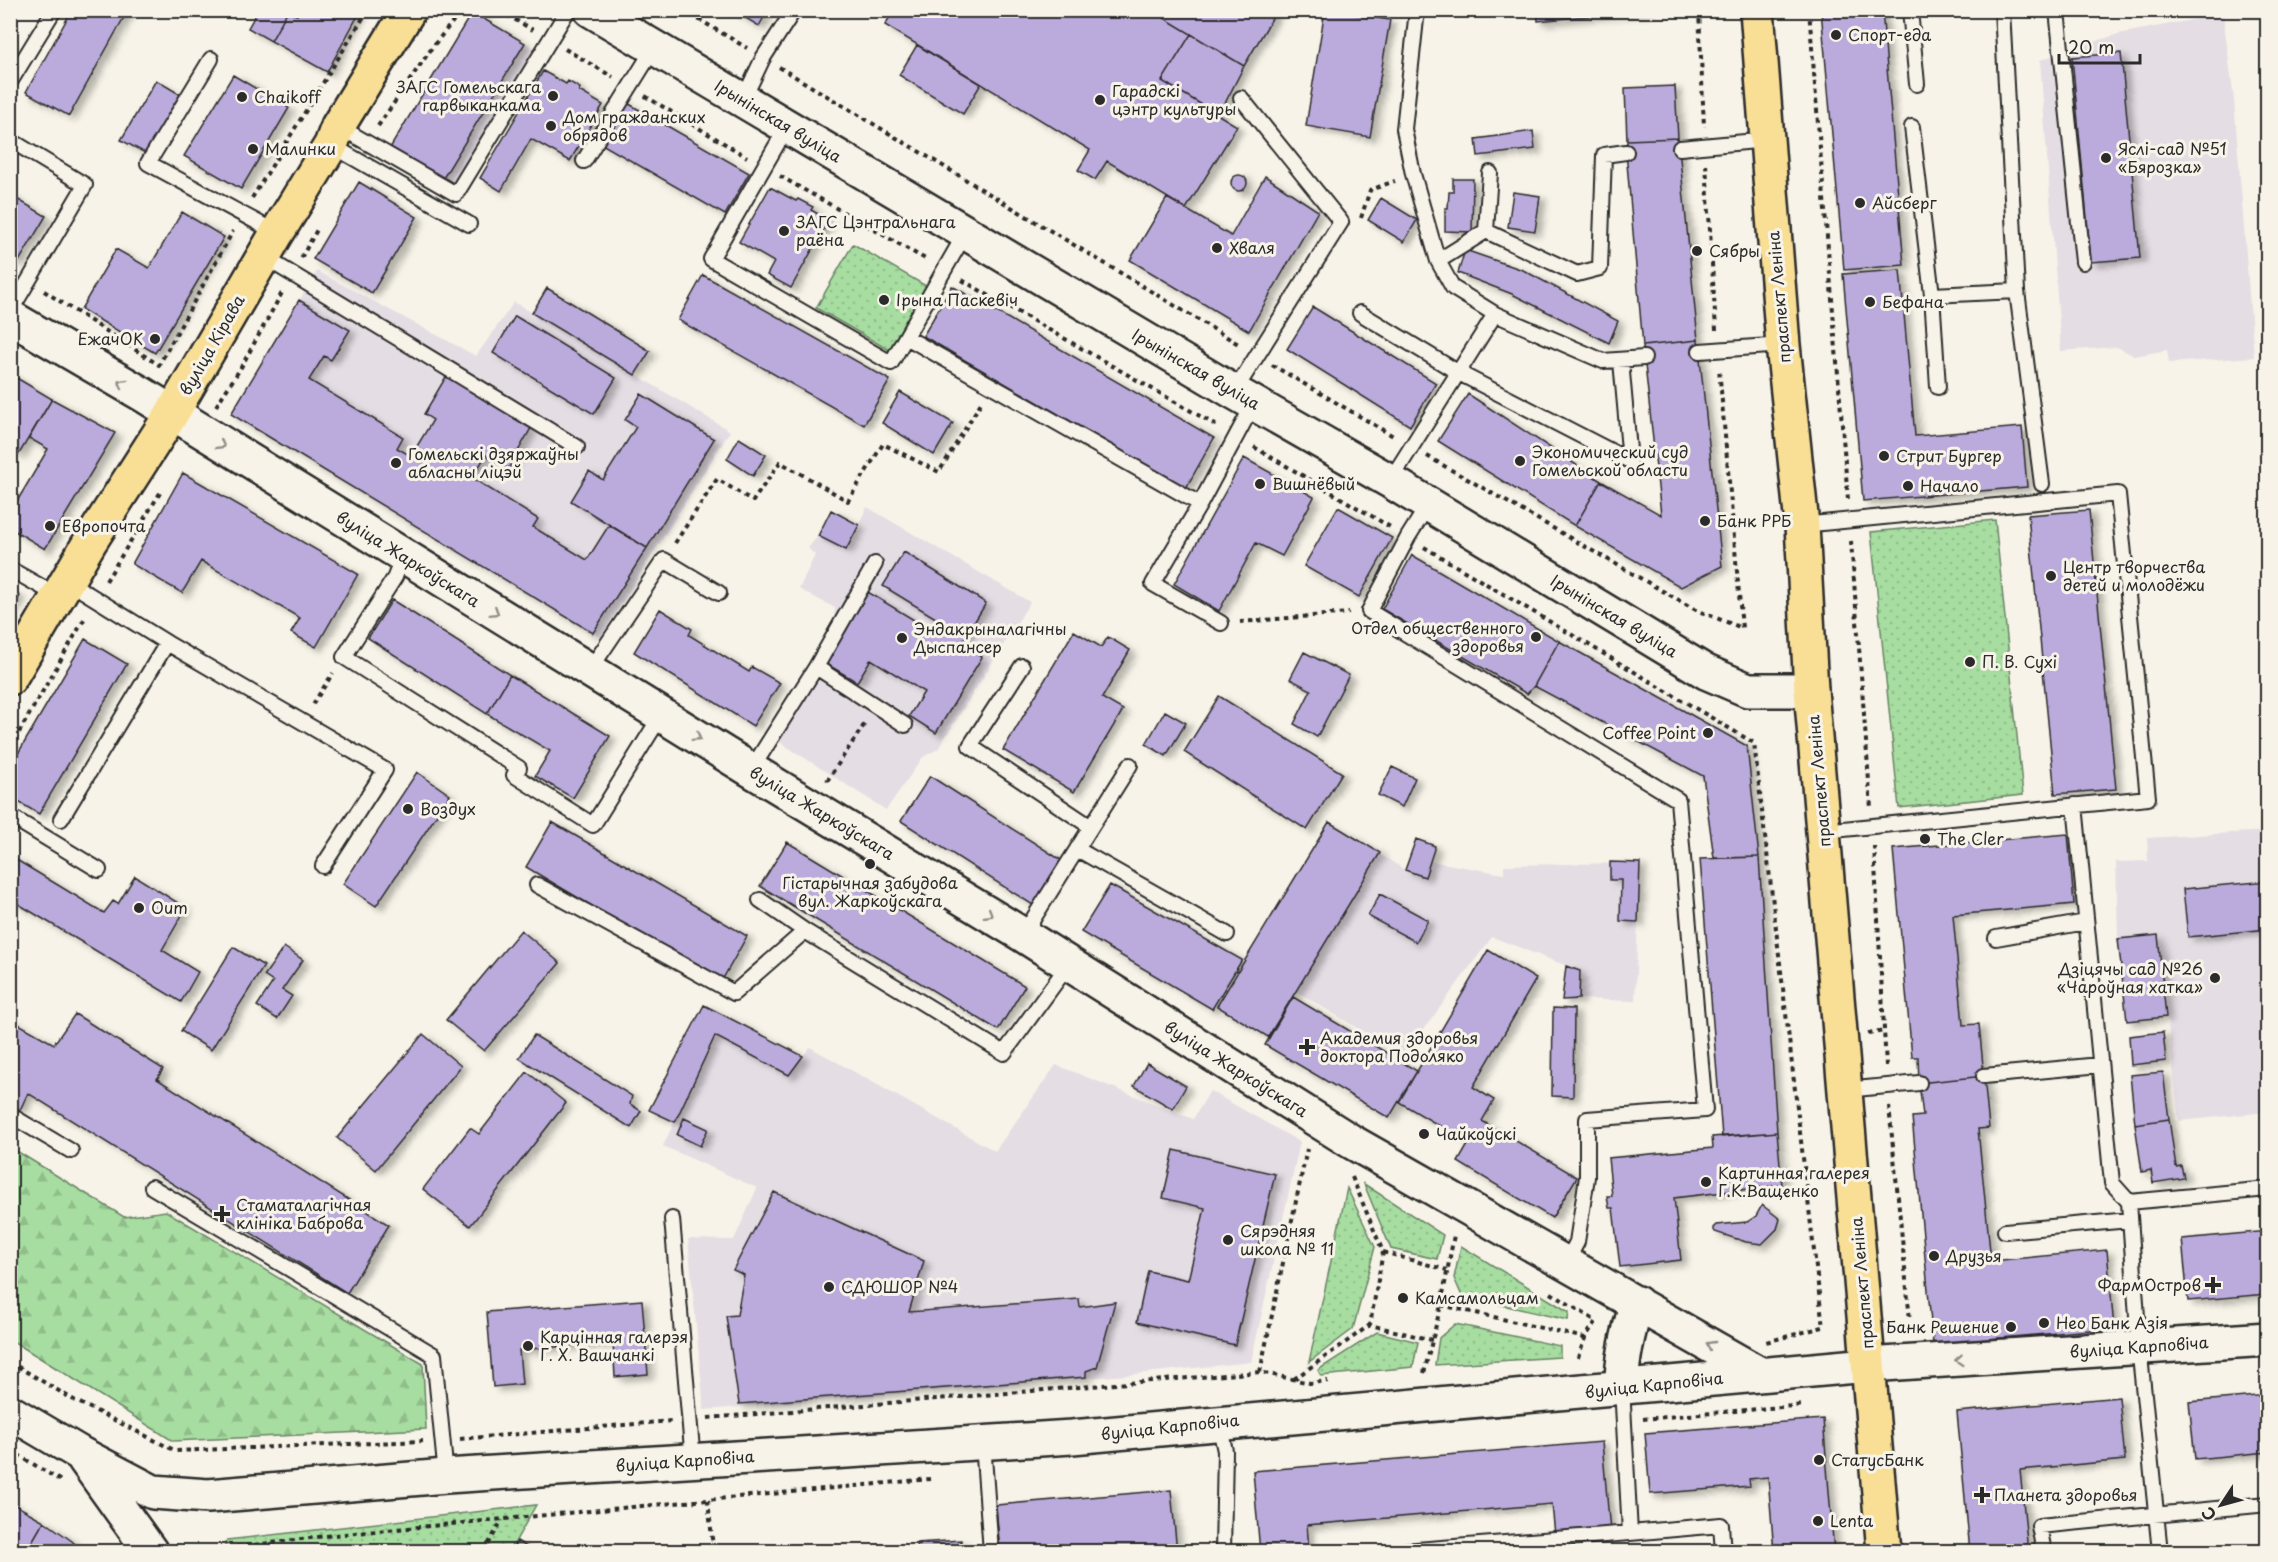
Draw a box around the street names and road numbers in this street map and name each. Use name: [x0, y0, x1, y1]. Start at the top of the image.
street label: Ірынінская вуліца: [710, 73, 847, 168]
street label: праспект Леніна: [1760, 230, 1796, 364]
street label: вуліца Кірава: [173, 290, 250, 399]
street label: Ірынінская вуліца: [1128, 322, 1265, 415]
street label: вуліца Жаркоўскага: [332, 504, 485, 612]
street label: Ірынінская вуліца: [1546, 568, 1683, 663]
street label: праспект Леніна: [1800, 714, 1836, 848]
street label: вуліца Жаркоўскага: [746, 759, 899, 865]
street label: вуліца Жаркоўскага: [1160, 1014, 1313, 1122]
street label: праспект Леніна: [1843, 1216, 1879, 1350]
street label: вуліца Карповіча: [2069, 1329, 2209, 1363]
street label: вуліца Карповіча: [1583, 1365, 1725, 1403]
street label: вуліца Карповіча: [1099, 1407, 1241, 1445]
street label: вуліца Карповіча: [615, 1443, 755, 1477]

